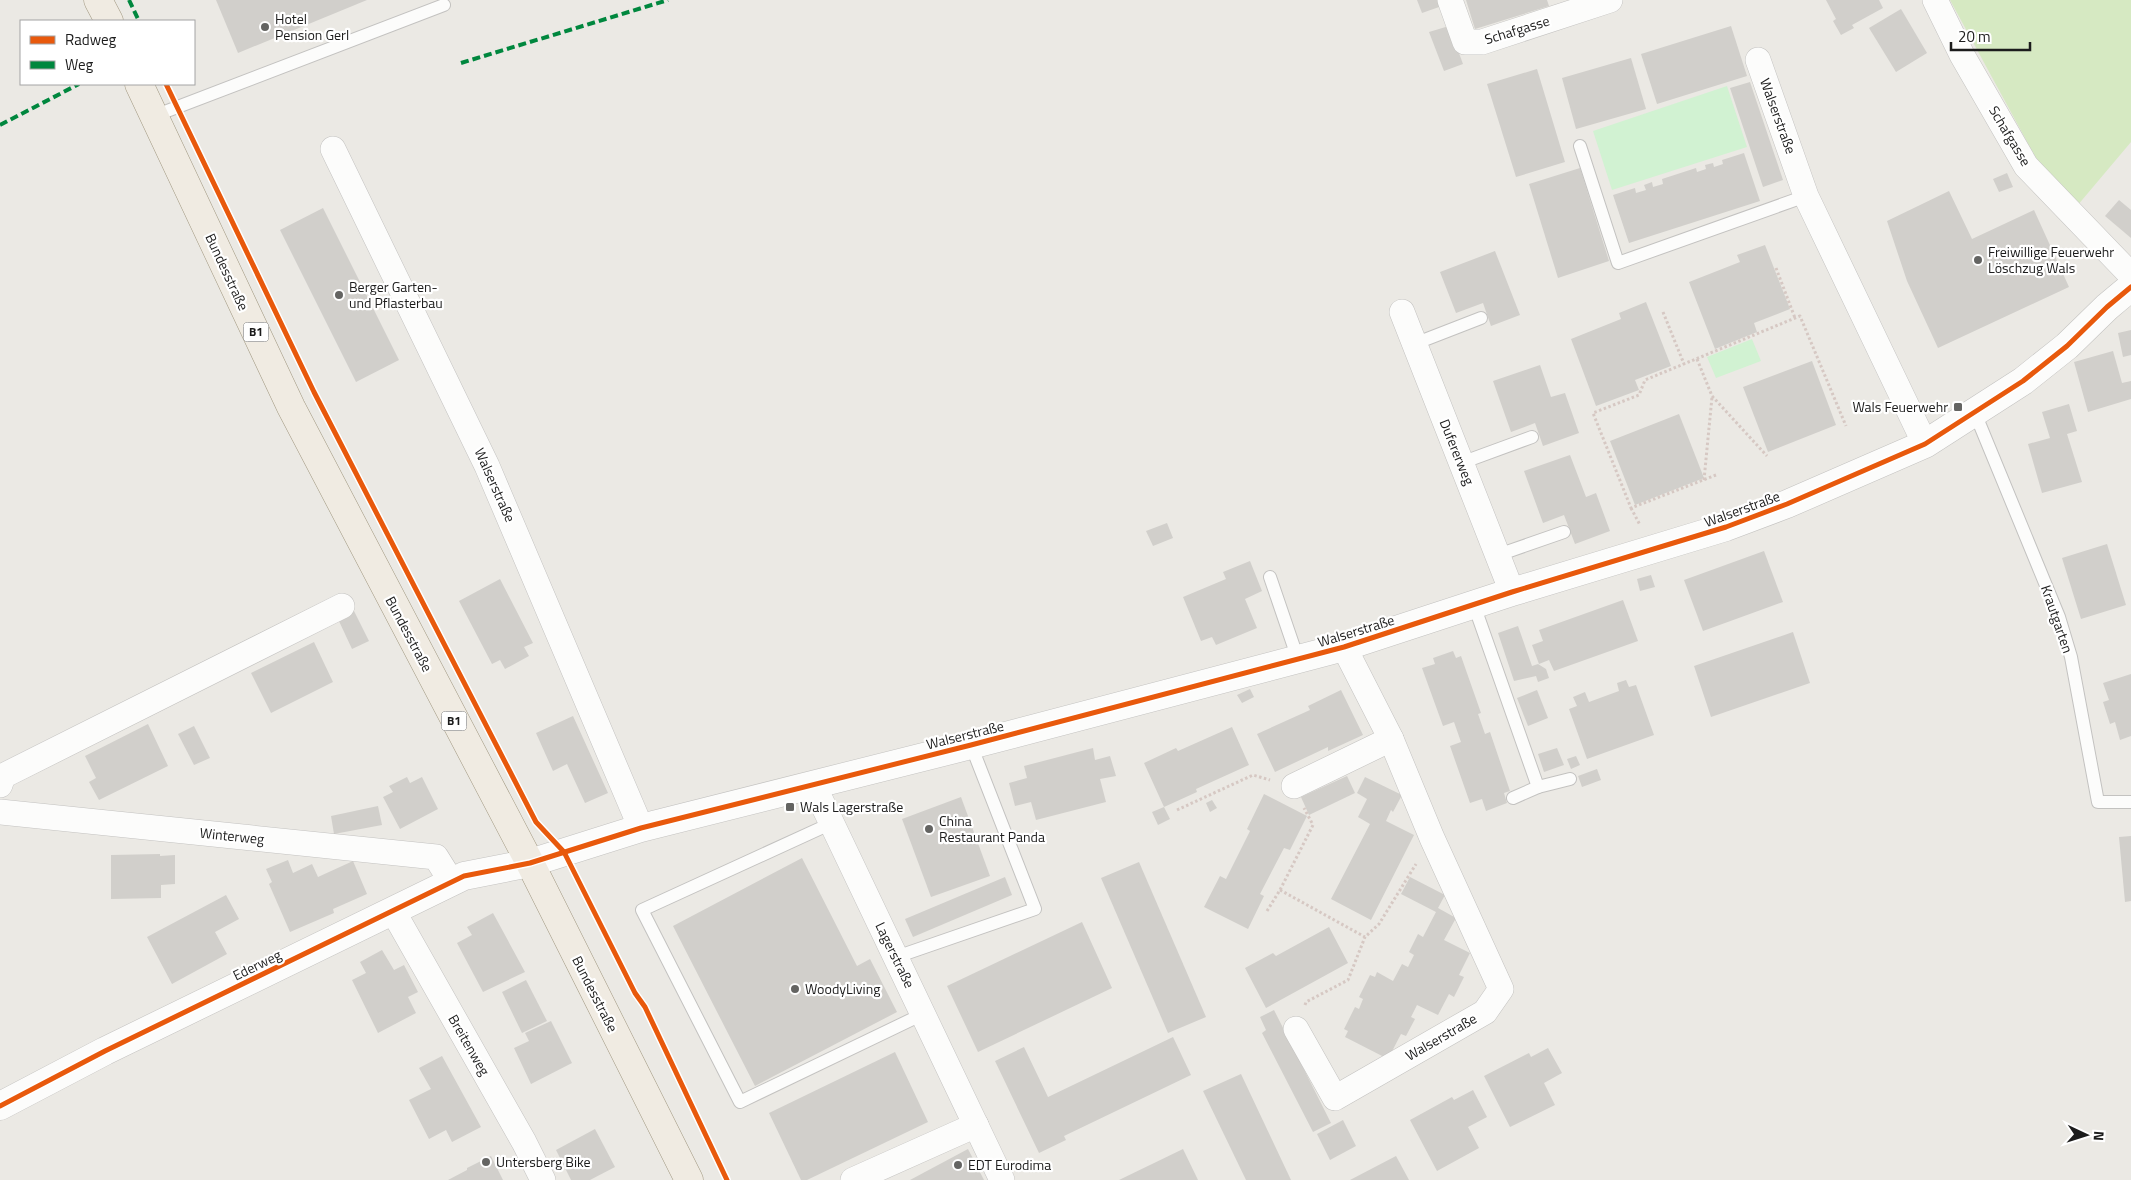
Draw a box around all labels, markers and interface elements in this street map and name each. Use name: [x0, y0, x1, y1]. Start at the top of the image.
place label: Hotel Pension Gerl: [275, 8, 349, 45]
street label: Schafgasse: [1482, 10, 1552, 49]
legend: [20, 20, 195, 85]
scale bar: [1951, 20, 2030, 52]
marker: Hotel Pension Gerl: [259, 21, 271, 33]
text: 20 m: [1958, 25, 1991, 48]
text: Radweg: [65, 28, 117, 51]
text: Weg: [65, 53, 94, 76]
street label: Walserstraße: [1755, 75, 1802, 157]
street label: Schafgasse: [1984, 102, 2037, 170]
street label: Bundesstraße: [200, 230, 254, 314]
place label: Freiwillige Feuerwehr Löschzug Wals: [1988, 241, 2114, 278]
marker: Freiwillige Feuerwehr Löschzug Wals: [1972, 254, 1984, 266]
place label: Berger Garten- und Pflasterbau: [349, 276, 443, 313]
marker: Berger Garten- und Pflasterbau: [333, 289, 345, 301]
road number: B1: [244, 322, 268, 342]
place label: Wals Feuerwehr: [1852, 396, 1948, 417]
marker: Wals Feuerwehr: [1952, 401, 1964, 413]
street label: Dufererweg: [1435, 416, 1480, 488]
street label: Walserstraße: [470, 444, 521, 525]
street label: Walserstraße: [1701, 485, 1783, 532]
street label: Krautgarten: [2036, 582, 2079, 656]
street label: Bundesstraße: [381, 592, 438, 675]
street label: Walserstraße: [1315, 609, 1397, 652]
road number: B1: [442, 711, 466, 730]
street label: Walserstraße: [924, 715, 1006, 754]
place label: Wals Lagerstraße: [800, 796, 903, 817]
marker: Wals Lagerstraße: [784, 801, 796, 813]
place label: China Restaurant Panda: [939, 810, 1045, 847]
street label: Winterweg: [199, 822, 265, 849]
marker: China Restaurant Panda: [923, 823, 935, 835]
street label: Lagerstraße: [870, 918, 920, 991]
street label: Ederweg: [229, 944, 285, 985]
street label: Bundesstraße: [567, 952, 624, 1035]
place label: WoodyLiving: [805, 978, 880, 999]
marker: WoodyLiving: [789, 983, 801, 995]
street label: Walserstraße: [1401, 1008, 1480, 1065]
street label: Breitenweg: [443, 1010, 495, 1079]
north arrow: [2061, 1110, 2111, 1160]
text: N: [2089, 1130, 2110, 1142]
place label: Untersberg Bike: [496, 1151, 591, 1172]
place label: EDT Eurodima: [968, 1154, 1051, 1175]
marker: Untersberg Bike: [480, 1156, 492, 1168]
marker: EDT Eurodima: [952, 1159, 964, 1171]

